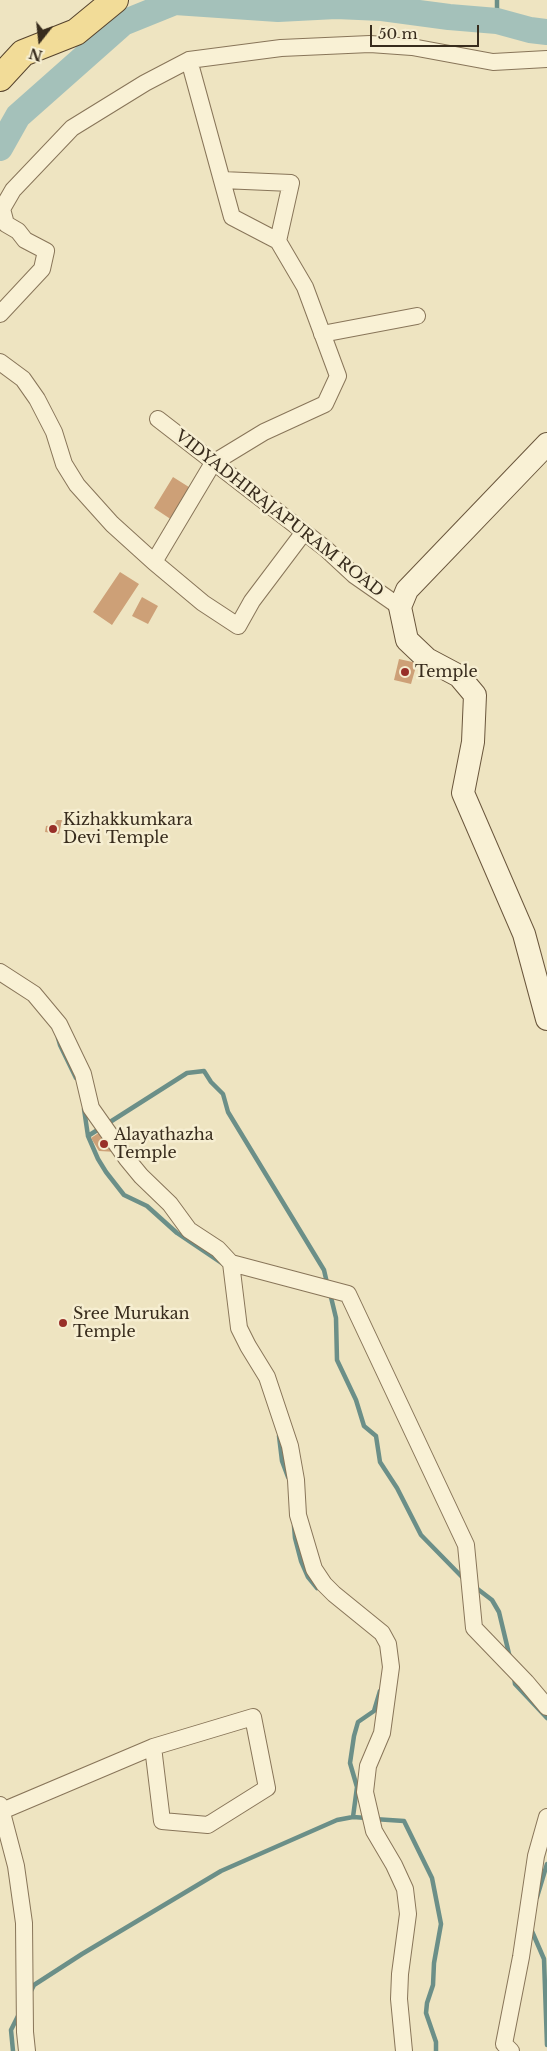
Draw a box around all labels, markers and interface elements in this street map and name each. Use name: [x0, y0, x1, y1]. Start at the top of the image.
north arrow: [15, 15, 65, 65]
scale bar: [372, 15, 481, 47]
text: 50 m: [378, 24, 418, 43]
text: N: [27, 44, 45, 65]
street label: VIDYADHIRAJAPURAM ROAD: [171, 427, 387, 601]
place label: Temple: [415, 662, 478, 682]
marker: Temple: [399, 666, 411, 678]
place label: Kizhakkumkara Devi Temple: [63, 810, 193, 848]
marker: Kizhakkumkara Devi Temple: [47, 823, 59, 835]
place label: Alayathazha Temple: [114, 1125, 214, 1163]
marker: Alayathazha Temple: [98, 1138, 110, 1150]
place label: Sree Murukan Temple: [73, 1304, 190, 1342]
marker: Sree Murukan Temple: [57, 1317, 69, 1329]

